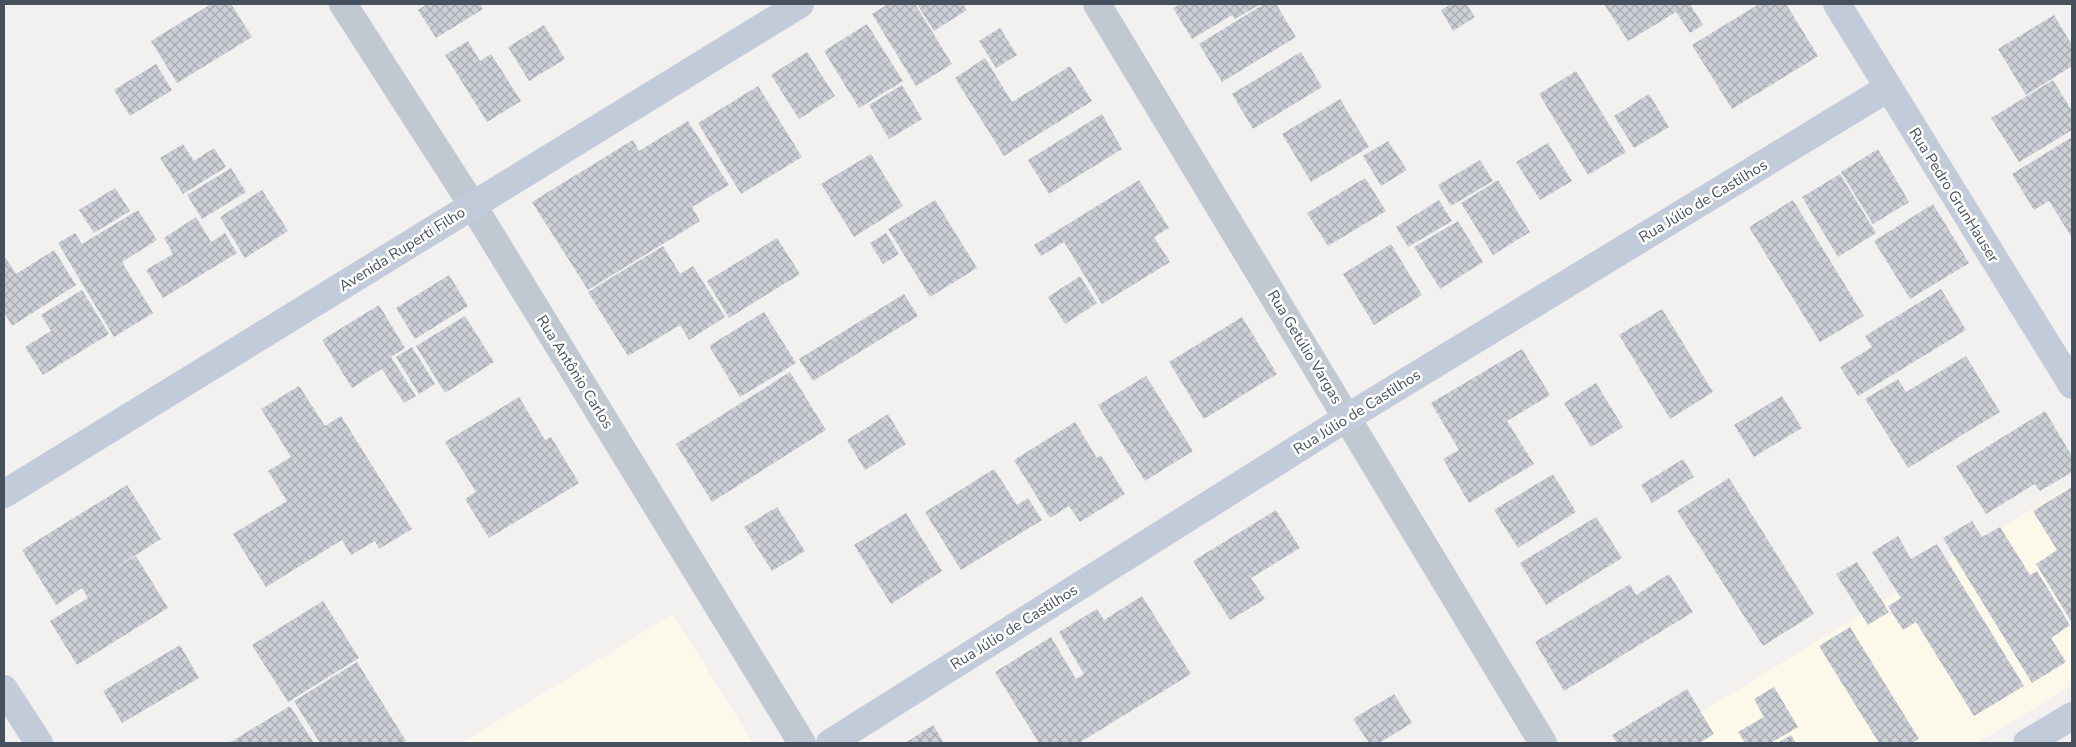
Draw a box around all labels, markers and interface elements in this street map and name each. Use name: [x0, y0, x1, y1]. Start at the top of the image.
street label: Rua Pedro GrunHauser: [1904, 124, 2004, 267]
street label: Rua Júlio de Castilhos: [1635, 155, 1771, 247]
street label: Avenida Ruperti Filho: [335, 202, 469, 296]
street label: Rua Getúlio Vargas: [1263, 286, 1347, 408]
street label: Rua Antônio Carlos: [532, 311, 618, 433]
street label: Rua Júlio de Castilhos: [1290, 365, 1424, 459]
street label: Rua Júlio de Castilhos: [947, 580, 1081, 674]

